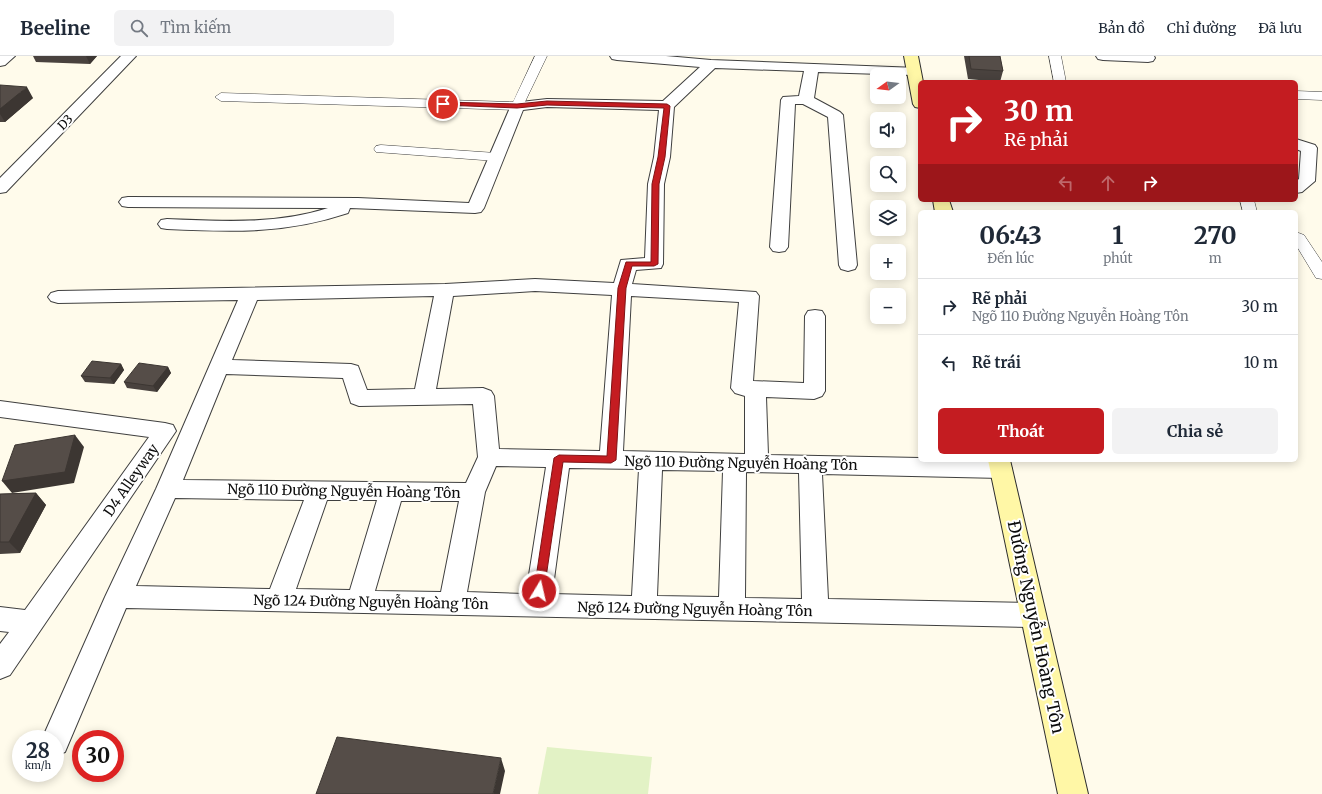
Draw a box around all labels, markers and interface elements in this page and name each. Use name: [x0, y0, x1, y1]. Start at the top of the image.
search box: [114, 10, 394, 46]
text: Beeline: [20, 16, 90, 40]
icon: search: [128, 17, 150, 39]
text: Tìm kiếm: [160, 18, 231, 37]
text: Bản đồ: [1098, 19, 1145, 37]
text: Chỉ đường: [1167, 19, 1236, 37]
text: Đã lưu: [1258, 19, 1302, 37]
north arrow: [870, 68, 906, 104]
map controls: [870, 68, 906, 324]
pin: [426, 87, 460, 121]
icon: arrive: [432, 93, 454, 115]
text: 30 m: [1004, 93, 1073, 129]
icon: right: [938, 96, 990, 148]
street label: D3: [54, 111, 76, 133]
button: sound: [870, 112, 906, 148]
text: Rẽ phải: [1004, 128, 1068, 151]
button: search: [870, 156, 906, 192]
icon: left: [1055, 172, 1077, 194]
icon: ahead: [1097, 172, 1119, 194]
icon: right: [1139, 172, 1161, 194]
button: layers: [870, 200, 906, 236]
text: 06:43: [979, 220, 1042, 251]
text: 1: [1112, 220, 1123, 251]
text: 270: [1194, 220, 1237, 251]
button: +: [870, 244, 906, 280]
text: Đến lúc: [987, 250, 1034, 267]
text: phút: [1103, 250, 1133, 267]
text: m: [1209, 250, 1222, 267]
button: −: [870, 288, 906, 324]
text: Rẽ phải: [972, 289, 1027, 308]
icon: right: [938, 296, 960, 318]
text: 30 m: [1241, 297, 1278, 316]
text: Ngõ 110 Đường Nguyễn Hoàng Tôn: [972, 308, 1189, 325]
icon: left: [938, 352, 960, 374]
text: Rẽ trái: [972, 353, 1021, 372]
text: 10 m: [1244, 353, 1278, 372]
button: Thoát: [938, 408, 1104, 454]
button: Chia sẻ: [1112, 408, 1278, 454]
street label: D4 Alleyway: [99, 440, 163, 520]
street label: Ngõ 110 Đường Nguyễn Hoàng Tôn: [624, 452, 858, 474]
street label: Ngõ 110 Đường Nguyễn Hoàng Tôn: [227, 480, 461, 502]
street label: Đường Nguyễn Hoàng Tôn: [1003, 518, 1069, 736]
position arrow: [518, 570, 560, 612]
street label: Ngõ 124 Đường Nguyễn Hoàng Tôn: [253, 591, 489, 613]
street label: Ngõ 124 Đường Nguyễn Hoàng Tôn: [577, 598, 813, 620]
speed limit sign: 30: [72, 730, 124, 782]
text: 28: [26, 738, 50, 763]
text: km/h: [25, 759, 51, 772]

